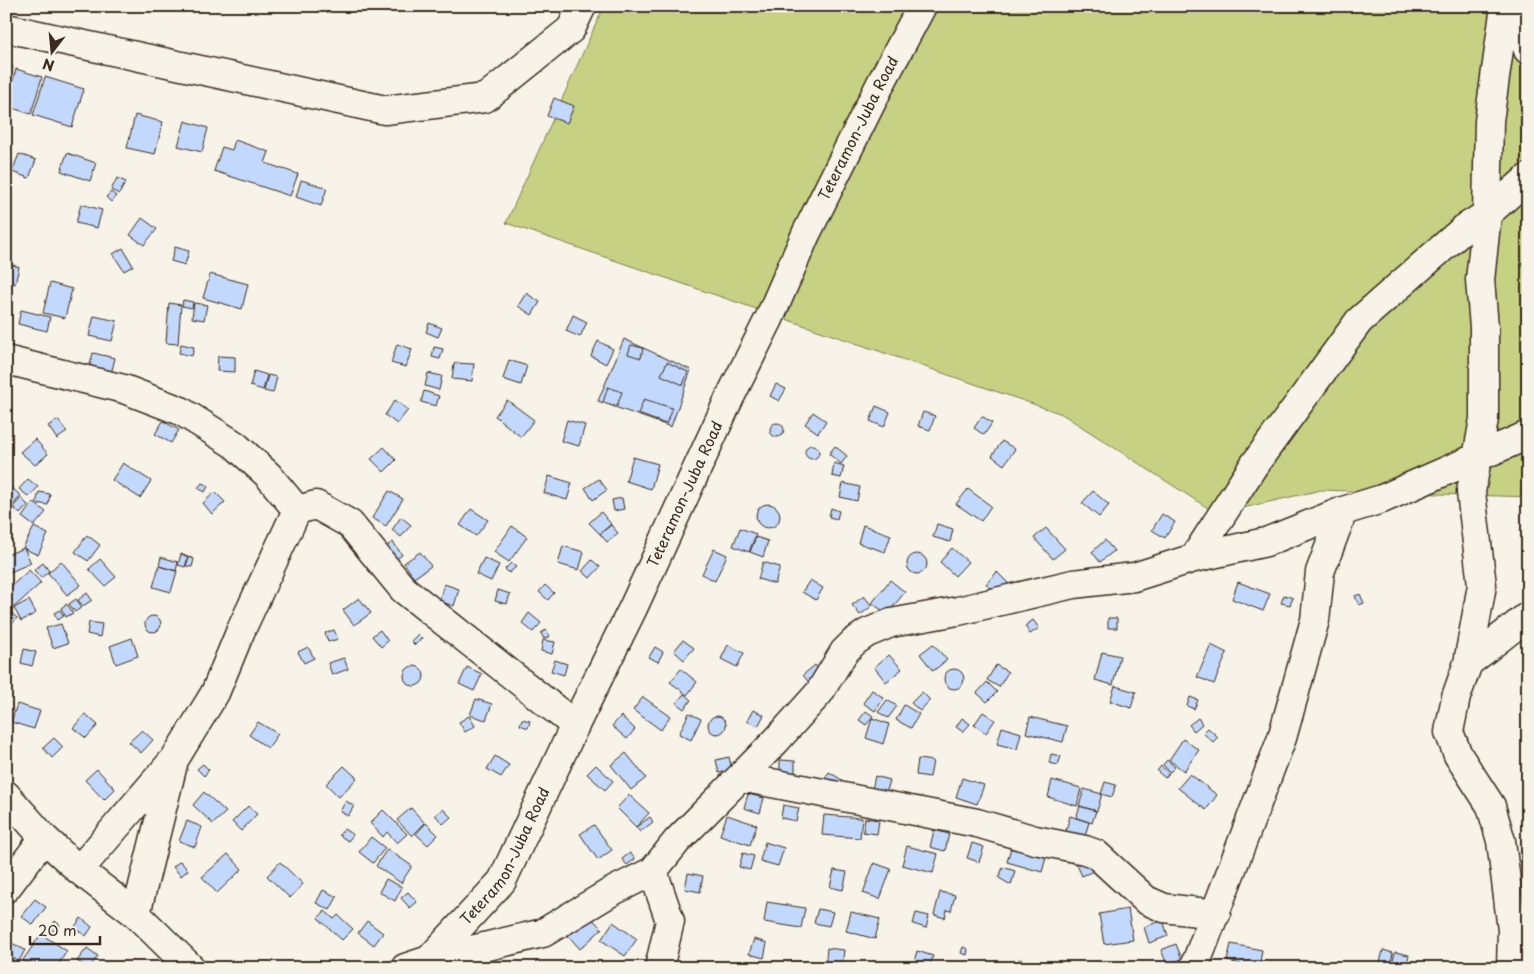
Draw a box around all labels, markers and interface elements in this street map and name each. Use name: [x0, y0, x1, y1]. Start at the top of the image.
north arrow: [28, 28, 78, 78]
street label: Teteramon-Juba Road: [811, 51, 903, 204]
text: N: [40, 53, 57, 77]
street label: Teteramon-Juba Road: [640, 417, 727, 571]
street label: Teteramon-Juba Road: [454, 783, 554, 929]
scale bar: [30, 914, 100, 946]
text: 20 m: [38, 918, 77, 941]

